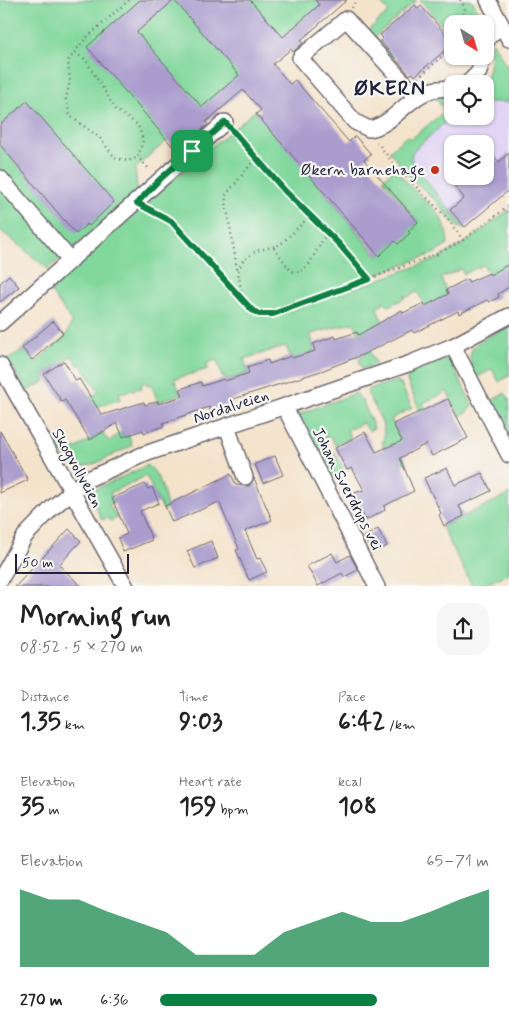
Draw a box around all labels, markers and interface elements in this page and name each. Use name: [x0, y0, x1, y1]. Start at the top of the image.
north arrow: [444, 15, 494, 65]
map controls: [444, 15, 494, 185]
district label: ØKERN: [354, 75, 426, 103]
button: locate: [444, 75, 494, 125]
pin: [171, 130, 213, 172]
button: layers: [444, 135, 494, 185]
icon: arrive: [178, 137, 206, 165]
place label: Økern barnehage: [301, 160, 425, 182]
marker: Økern barnehage: [429, 164, 441, 176]
street label: Nordalveien: [191, 385, 271, 429]
street label: Johan Sverdrups vei: [307, 424, 387, 554]
street label: Skogvollveien: [46, 425, 107, 512]
scale bar: [15, 552, 129, 575]
text: 50 m: [22, 554, 53, 572]
text: Morning run: [20, 599, 171, 636]
button: share: [437, 603, 489, 655]
text: 08:52 · 5 × 270 m: [20, 637, 143, 658]
text: Distance: [20, 688, 69, 706]
text: Time: [179, 688, 208, 706]
text: Pace: [338, 688, 366, 706]
text: 1.35: [20, 706, 61, 739]
text: 9:03: [179, 706, 223, 739]
text: 6:42: [338, 706, 385, 739]
text: km: [61, 716, 85, 734]
text: /km: [385, 716, 416, 734]
text: Elevation: [20, 773, 75, 791]
text: Heart rate: [179, 773, 242, 791]
text: kcal: [338, 773, 362, 791]
text: 35: [20, 791, 45, 824]
text: 159: [179, 791, 217, 824]
text: 108: [338, 791, 377, 824]
text: m: [45, 801, 60, 819]
text: bpm: [217, 801, 249, 819]
text: Elevation: [20, 851, 83, 872]
text: 65–71 m: [426, 851, 489, 872]
text: 270 m: [20, 990, 63, 1011]
text: 6:36: [100, 990, 129, 1011]

